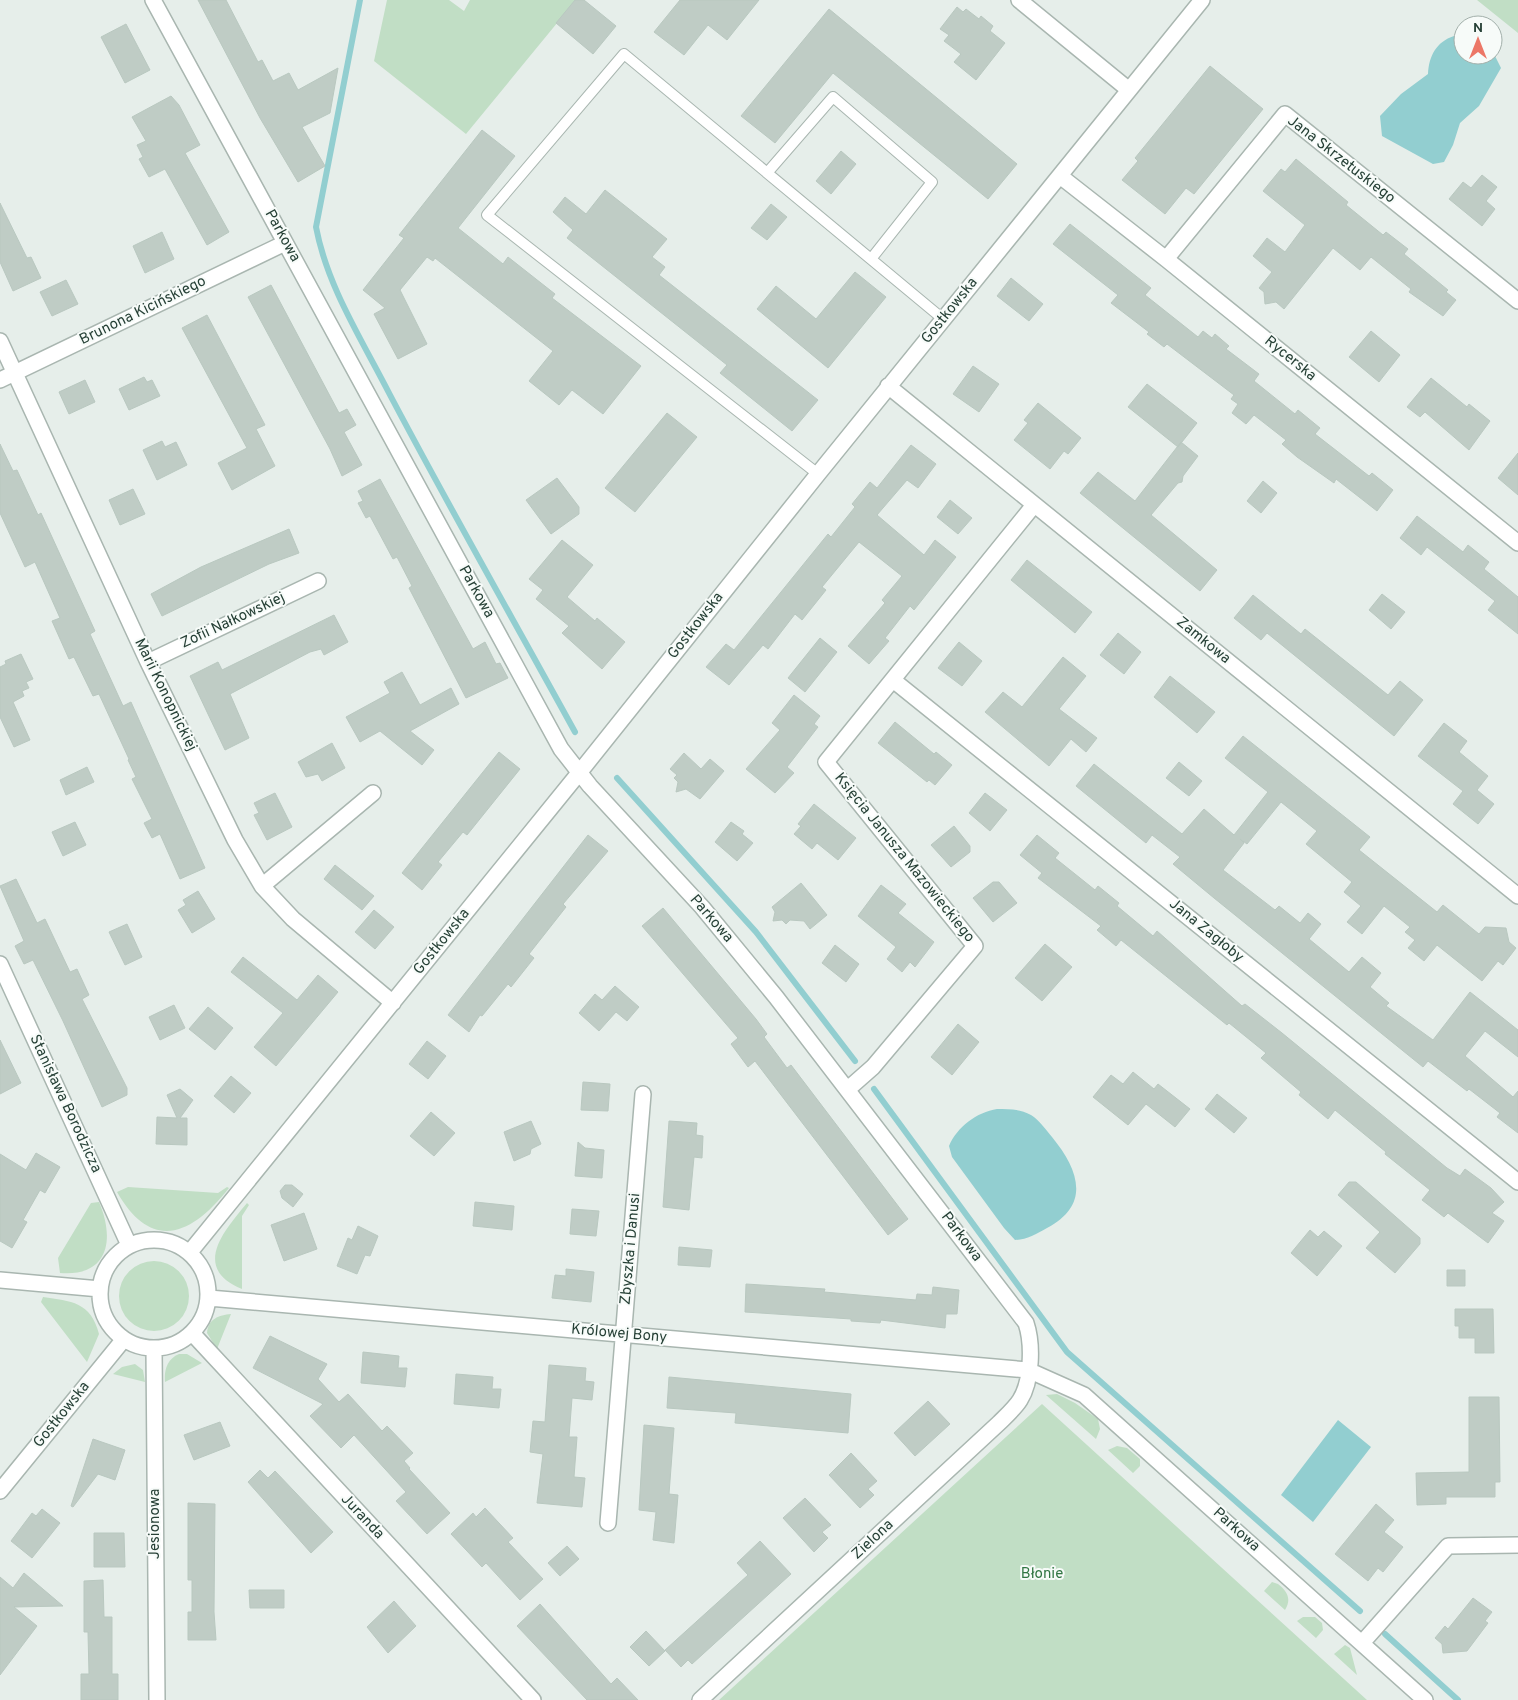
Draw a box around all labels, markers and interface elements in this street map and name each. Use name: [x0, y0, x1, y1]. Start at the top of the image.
north arrow: [1453, 15, 1503, 65]
text: N: [1473, 20, 1483, 37]
street label: Jana Skrzetuskiego: [1283, 112, 1399, 208]
street label: Parkowa: [260, 206, 304, 266]
street label: Brunona Kicińskiego: [77, 272, 209, 350]
street label: Gostkowska: [918, 274, 982, 348]
street label: Rycerska: [1260, 332, 1320, 386]
street label: Parkowa: [454, 562, 498, 622]
street label: Zofii Nałkowskiej: [178, 589, 288, 653]
street label: Gostkowska: [664, 589, 728, 663]
street label: Zamkowa: [1172, 613, 1234, 669]
street label: Marii Konopnickiej: [129, 635, 201, 755]
street label: Księcia Janusza Mazowieckiego: [830, 769, 978, 947]
street label: Parkowa: [685, 891, 737, 947]
street label: Jana Zagłoby: [1165, 895, 1247, 967]
street label: Gostkowska: [410, 905, 474, 979]
street label: Stanisława Borodzicza: [25, 1032, 105, 1176]
street label: Zbyszka i Danusi: [617, 1192, 645, 1306]
street label: Parkowa: [936, 1208, 986, 1266]
street label: Królowej Bony: [570, 1320, 668, 1348]
street label: Gostkowska: [30, 1378, 94, 1452]
street label: Jesionowa: [146, 1489, 165, 1559]
street label: Juranda: [336, 1490, 388, 1544]
street label: Parkowa: [1208, 1504, 1264, 1556]
street label: Zielona: [848, 1516, 898, 1564]
park label: Błonie: [1021, 1565, 1063, 1584]

